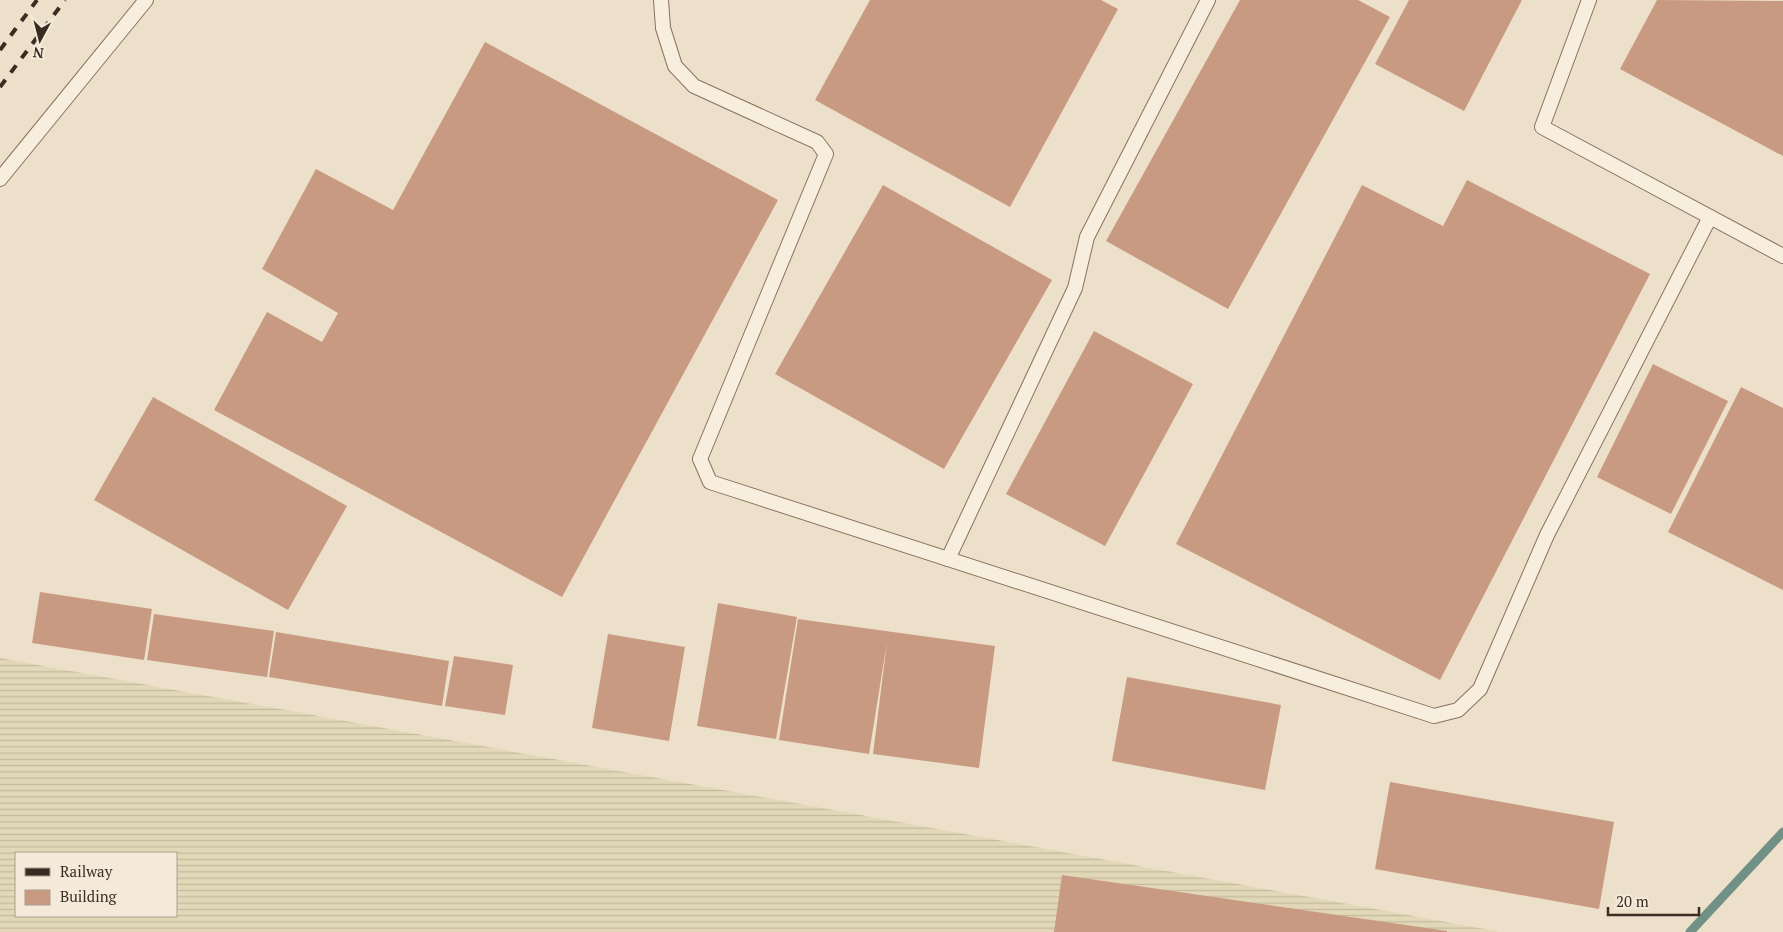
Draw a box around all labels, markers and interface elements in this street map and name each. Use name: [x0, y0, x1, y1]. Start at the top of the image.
north arrow: [15, 15, 65, 65]
text: N: [32, 43, 45, 63]
legend: [15, 852, 178, 917]
text: Railway: [60, 861, 113, 881]
scale bar: [1608, 884, 1699, 916]
text: Building: [60, 886, 118, 906]
text: 20 m: [1616, 891, 1649, 911]

